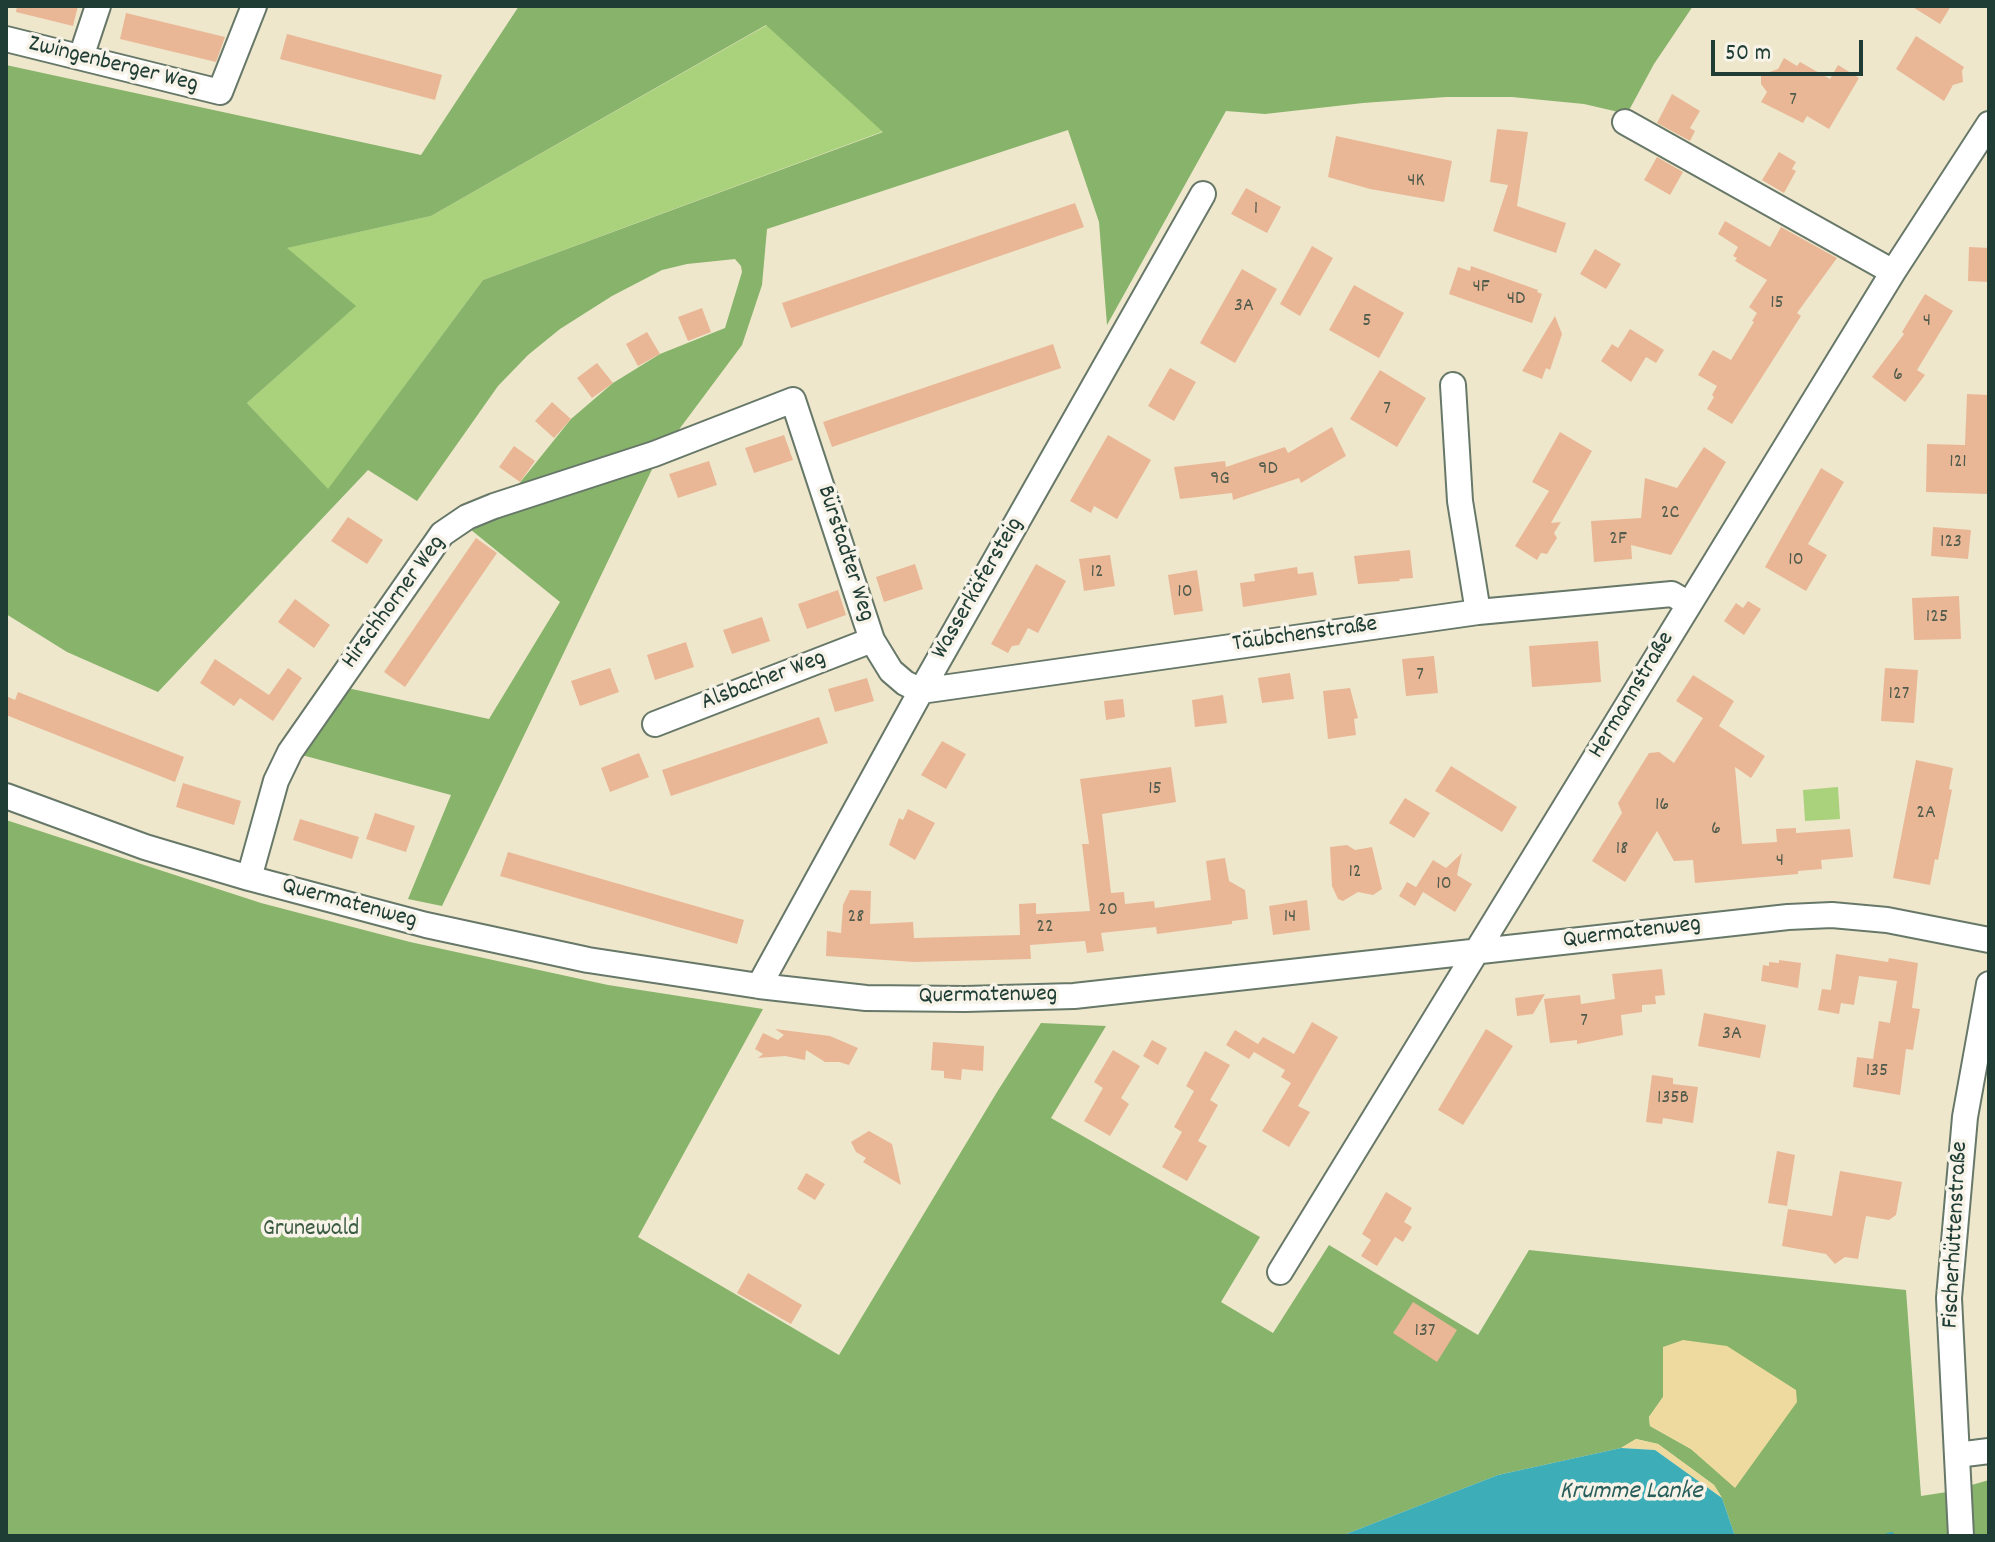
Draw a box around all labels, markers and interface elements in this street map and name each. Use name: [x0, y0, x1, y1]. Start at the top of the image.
scale bar: [1715, 24, 1867, 74]
street label: Zwingenberger Weg: [25, 31, 201, 101]
text: 50 m: [1725, 37, 1771, 71]
house number: 7: [1789, 89, 1797, 113]
house number: 4K: [1407, 170, 1425, 194]
house number: 1: [1254, 198, 1258, 222]
house number: 4F: [1472, 276, 1490, 300]
house number: 4D: [1507, 288, 1525, 312]
house number: 15: [1770, 292, 1784, 316]
house number: 3A: [1234, 295, 1254, 319]
house number: 5: [1362, 310, 1372, 334]
house number: 4: [1923, 310, 1931, 334]
house number: 6: [1893, 364, 1903, 388]
house number: 7: [1383, 398, 1391, 422]
house number: 121: [1949, 451, 1967, 475]
house number: 9D: [1258, 458, 1278, 482]
house number: 9G: [1210, 468, 1230, 492]
street label: Bürstadter Weg: [809, 483, 879, 625]
house number: 2C: [1661, 502, 1679, 526]
street label: Wasserkäfersteig: [927, 513, 1031, 665]
house number: 2F: [1609, 528, 1627, 552]
street label: Hirschhorner Weg: [337, 531, 453, 675]
house number: 123: [1940, 531, 1962, 555]
house number: 10: [1788, 549, 1804, 573]
house number: 12: [1090, 561, 1104, 585]
house number: 10: [1177, 581, 1193, 605]
house number: 125: [1926, 606, 1948, 630]
street label: Täubchenstraße: [1231, 612, 1379, 660]
street label: Hermannstraße: [1584, 627, 1682, 765]
street label: Alsbacher Weg: [698, 645, 830, 719]
house number: 7: [1416, 664, 1424, 688]
house number: 127: [1889, 683, 1909, 707]
house number: 15: [1148, 778, 1162, 802]
house number: 16: [1655, 794, 1669, 818]
house number: 2A: [1916, 802, 1936, 826]
house number: 6: [1711, 818, 1721, 842]
house number: 18: [1616, 838, 1628, 862]
house number: 4: [1776, 850, 1784, 874]
house number: 12: [1348, 861, 1362, 885]
street label: Quermatenweg: [278, 873, 420, 937]
house number: 10: [1436, 873, 1452, 897]
house number: 20: [1098, 899, 1118, 923]
house number: 28: [848, 906, 864, 930]
house number: 14: [1284, 906, 1296, 930]
street label: Quermatenweg: [1561, 911, 1703, 957]
house number: 22: [1036, 916, 1054, 940]
street label: Quermatenweg: [918, 981, 1058, 1013]
house number: 7: [1580, 1010, 1588, 1034]
house number: 3A: [1722, 1023, 1742, 1047]
house number: 135: [1866, 1060, 1888, 1084]
house number: 135B: [1657, 1087, 1689, 1111]
street label: Fischerhüttenstraße: [1938, 1141, 1976, 1329]
park label: Grunewald: [263, 1217, 359, 1245]
house number: 137: [1415, 1320, 1435, 1344]
water label: Krumme Lanke: [1560, 1477, 1702, 1509]

